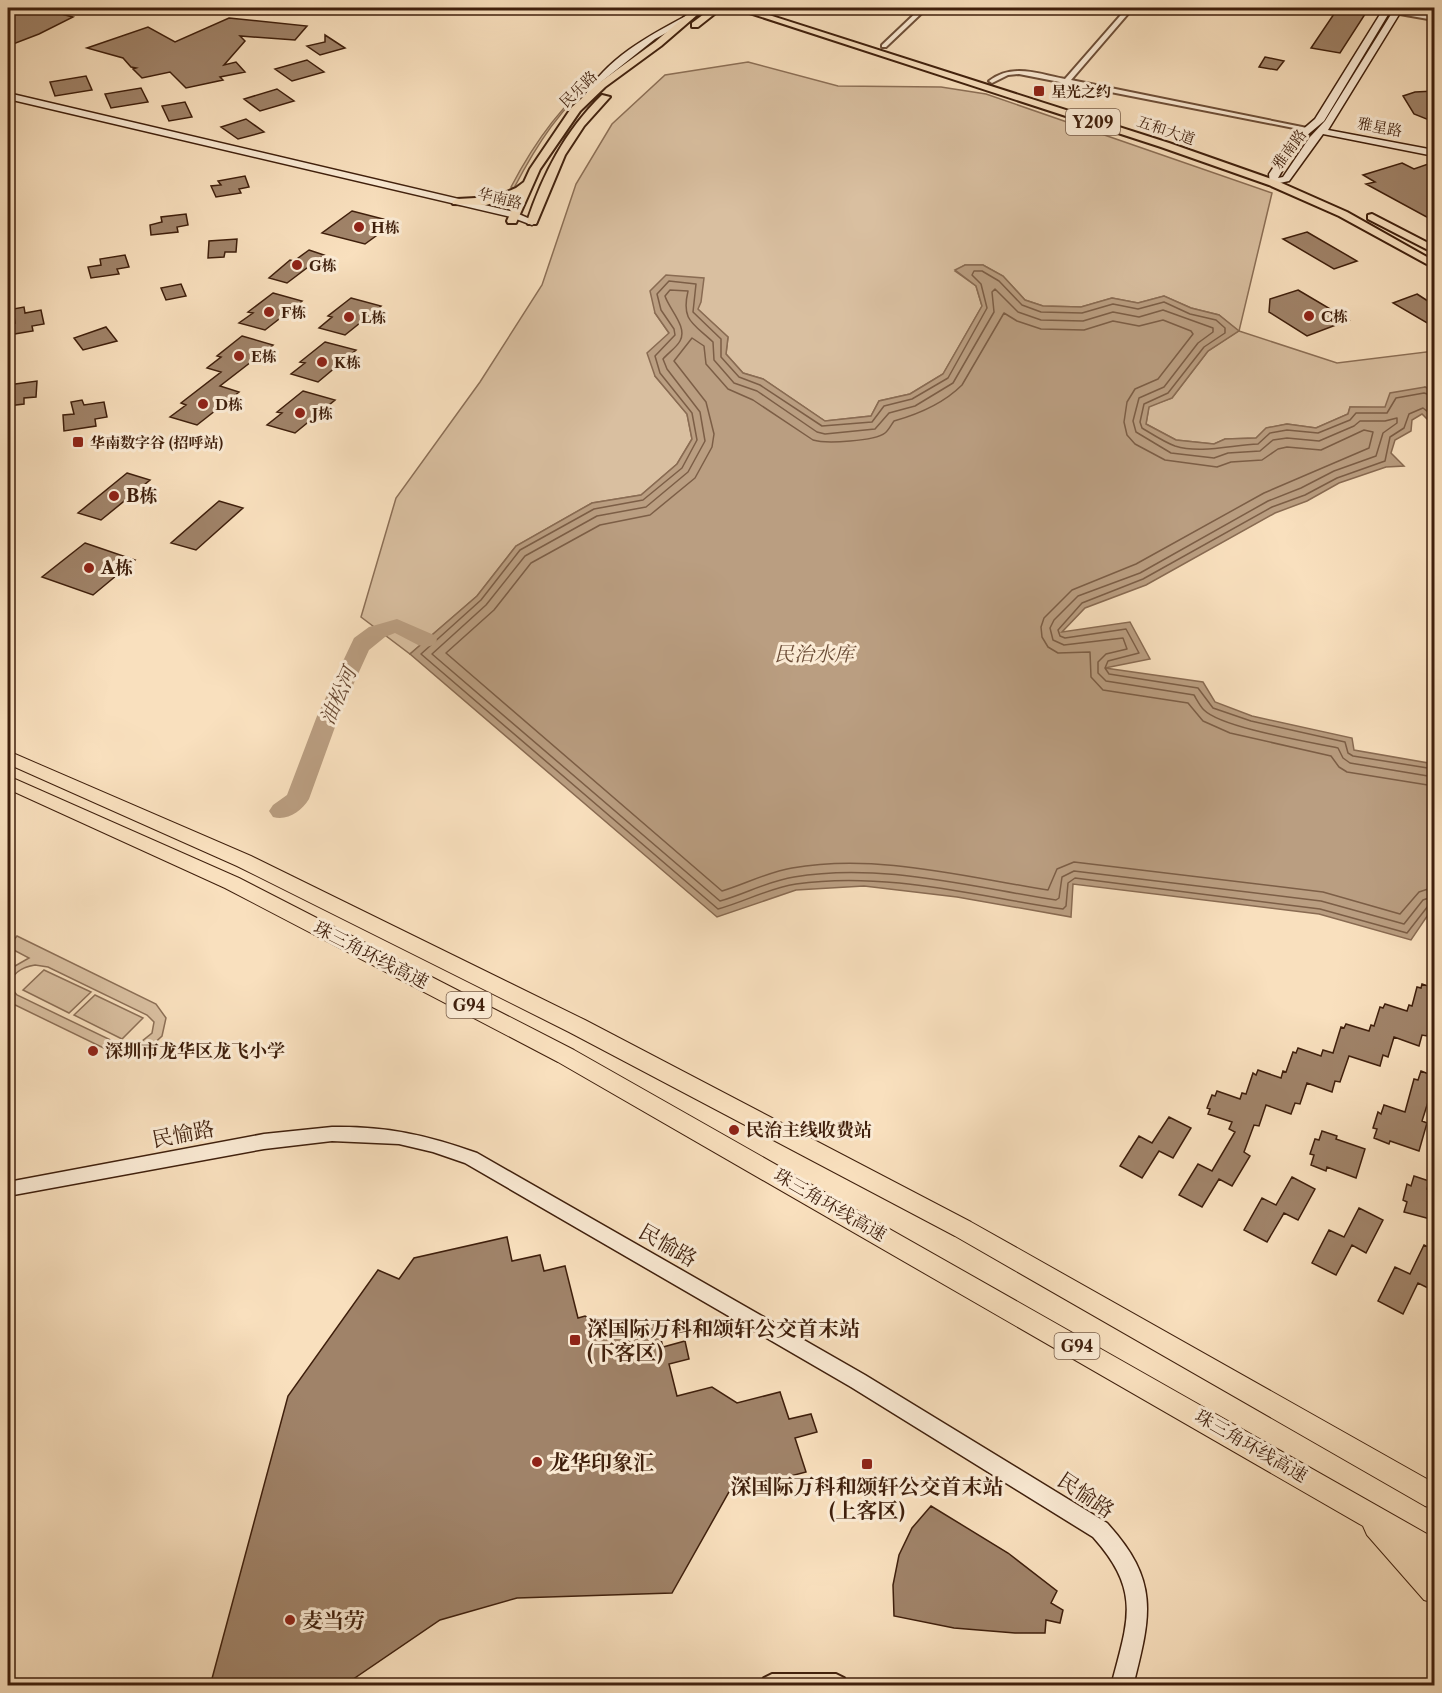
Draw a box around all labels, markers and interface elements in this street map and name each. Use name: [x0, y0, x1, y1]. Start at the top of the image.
street label: 民乐路: [555, 67, 601, 111]
place label: 星光之约: [1051, 82, 1111, 101]
marker: 星光之约: [1032, 84, 1046, 98]
road number: Y209: [1066, 109, 1120, 135]
street label: 五和大道: [1135, 111, 1197, 149]
street label: 雅星路: [1356, 113, 1404, 141]
street label: 雅南路: [1268, 125, 1310, 173]
street label: 华南路: [476, 183, 524, 213]
place label: H栋: [371, 218, 400, 237]
marker: H栋: [352, 220, 366, 234]
place label: G栋: [309, 256, 337, 275]
marker: G栋: [290, 258, 304, 272]
place label: F栋: [281, 303, 306, 322]
marker: F栋: [262, 305, 276, 319]
place label: C栋: [1321, 307, 1348, 326]
place label: L栋: [361, 308, 386, 327]
marker: C栋: [1302, 309, 1316, 323]
marker: L栋: [342, 310, 356, 324]
place label: E栋: [251, 347, 277, 366]
marker: E栋: [232, 349, 246, 363]
place label: K栋: [334, 353, 361, 372]
marker: K栋: [315, 355, 329, 369]
place label: D栋: [215, 395, 243, 414]
marker: D栋: [196, 397, 210, 411]
place label: J栋: [309, 404, 333, 423]
marker: J栋: [293, 406, 307, 420]
place label: 华南数字谷 (招呼站): [90, 433, 223, 452]
marker: 华南数字谷 (招呼站): [71, 435, 85, 449]
place label: B栋: [126, 485, 157, 507]
marker: B栋: [107, 489, 121, 503]
place label: A栋: [100, 557, 133, 579]
marker: A栋: [82, 561, 96, 575]
water label: 民治水库: [774, 642, 857, 666]
water label: 油松河: [315, 661, 362, 728]
street label: 珠三角环线高速: [310, 917, 432, 993]
road number: G94: [446, 992, 492, 1018]
place label: 深圳市龙华区龙飞小学: [105, 1040, 285, 1062]
marker: 深圳市龙华区龙飞小学: [86, 1044, 100, 1058]
street label: 民愉路: [150, 1116, 216, 1152]
place label: 民治主线收费站: [746, 1119, 872, 1141]
marker: 民治主线收费站: [727, 1123, 741, 1137]
street label: 珠三角环线高速: [770, 1164, 890, 1246]
street label: 民愉路: [634, 1218, 702, 1272]
place label: 深国际万科和颂轩公交首末站 (下客区): [587, 1316, 860, 1365]
marker: 深国际万科和颂轩公交首末站 (下客区): [568, 1333, 582, 1347]
road number: G94: [1054, 1333, 1100, 1359]
street label: 珠三角环线高速: [1191, 1405, 1311, 1487]
place label: 龙华印象汇: [549, 1450, 654, 1475]
marker: 龙华印象汇: [530, 1455, 544, 1469]
marker: 深国际万科和颂轩公交首末站 (上客区): [860, 1457, 874, 1471]
street label: 民愉路: [1053, 1467, 1119, 1523]
place label: 深国际万科和颂轩公交首末站 (上客区): [731, 1474, 1004, 1523]
place label: 麦当劳: [302, 1608, 365, 1633]
marker: 麦当劳: [283, 1613, 297, 1627]

